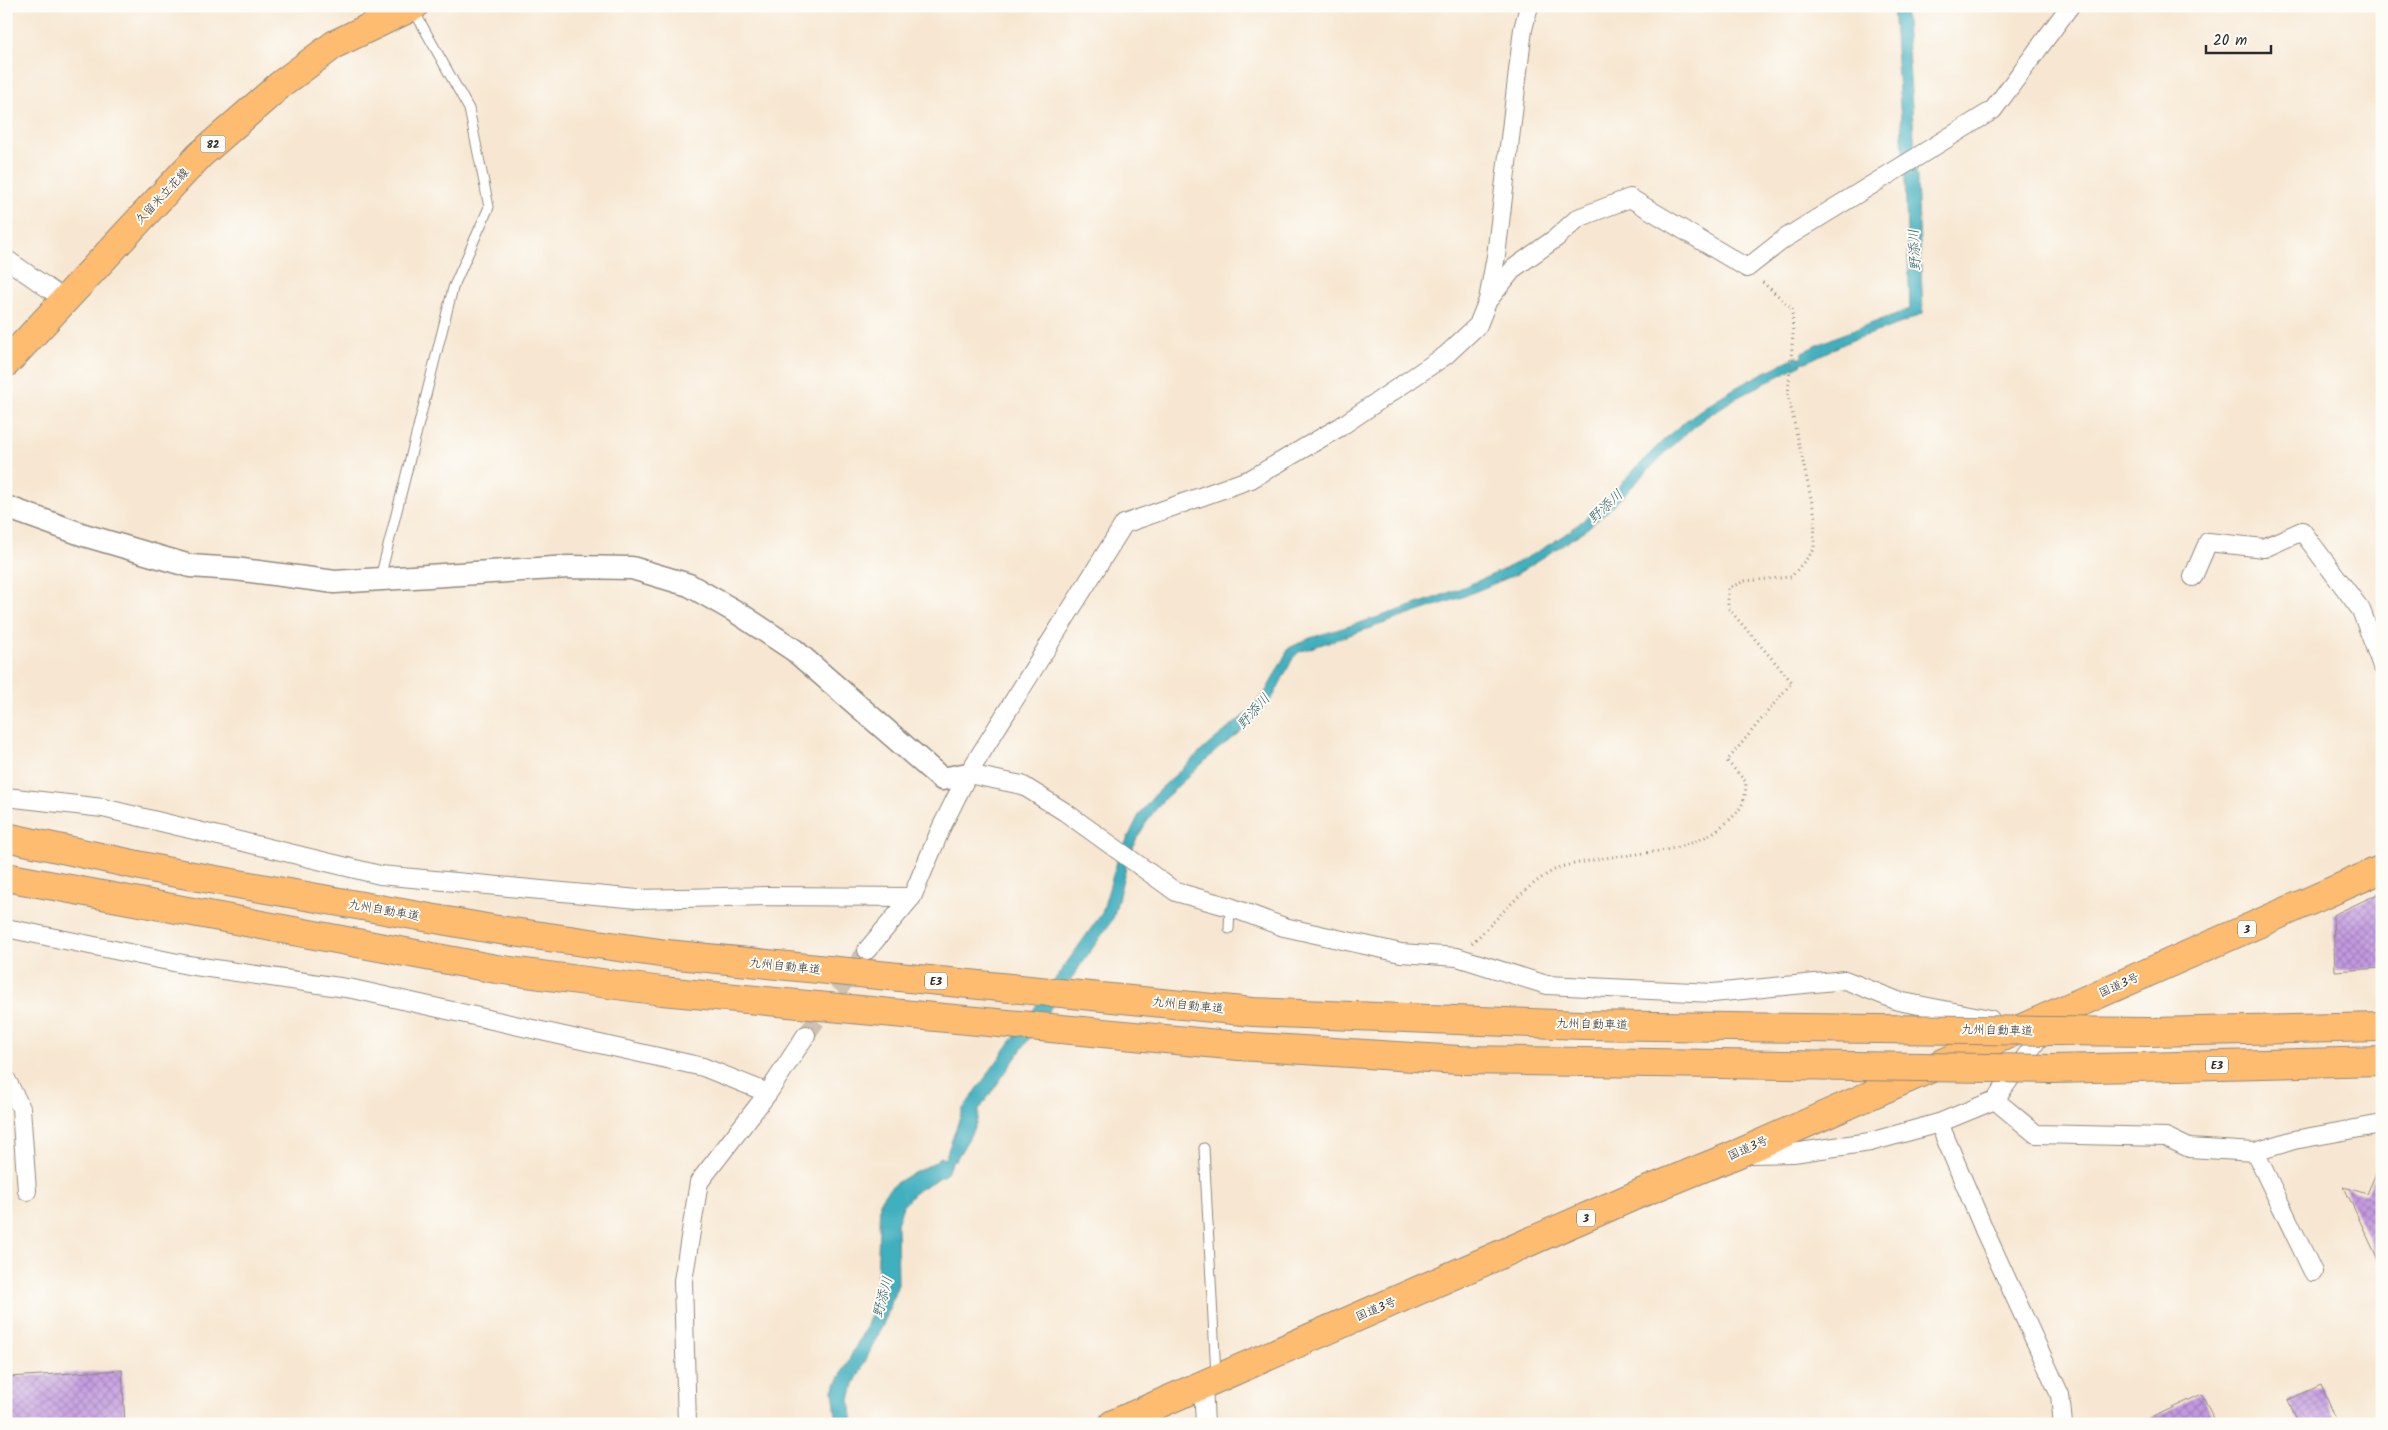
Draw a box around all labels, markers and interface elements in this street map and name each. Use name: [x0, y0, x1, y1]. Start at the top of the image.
scale bar: [2206, 22, 2270, 54]
text: 20 m: [2213, 29, 2247, 53]
road number: 82: [200, 136, 226, 152]
street label: 久留米立花線: [131, 164, 194, 229]
water label: 野添川: [1903, 228, 1927, 271]
water label: 野添川: [1583, 484, 1629, 529]
water label: 野添川: [1232, 689, 1276, 735]
street label: 九州自動車道: [347, 895, 421, 926]
road number: 3: [2238, 921, 2256, 938]
street label: 九州自動車道: [748, 953, 822, 980]
street label: 国道3号: [2096, 968, 2143, 1003]
road number: E3: [925, 972, 947, 989]
street label: 九州自動車道: [1151, 992, 1225, 1019]
street label: 九州自動車道: [1556, 1014, 1628, 1035]
street label: 九州自動車道: [1961, 1020, 2033, 1041]
road number: E3: [2206, 1056, 2228, 1074]
street label: 国道3号: [1725, 1131, 1772, 1166]
road number: 3: [1577, 1210, 1595, 1226]
water label: 野添川: [867, 1274, 899, 1320]
street label: 国道3号: [1353, 1292, 1400, 1327]

